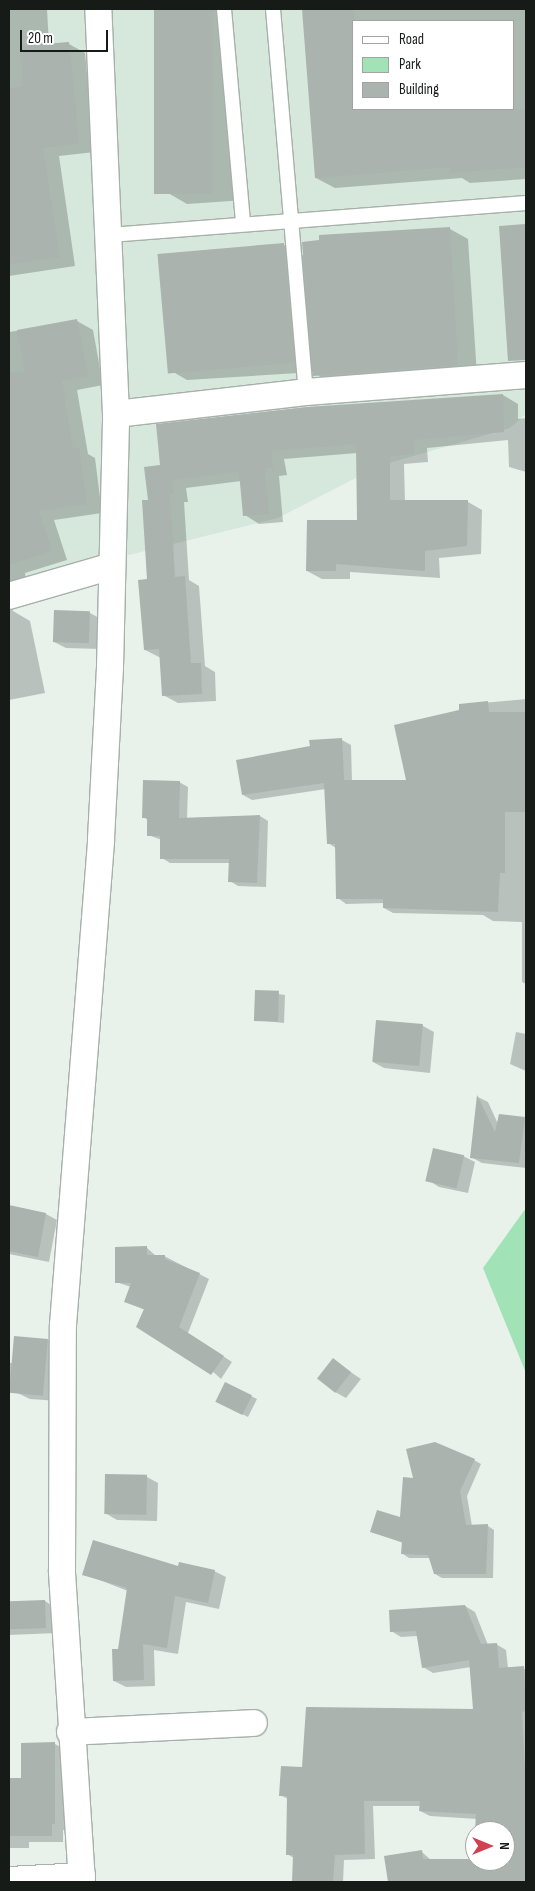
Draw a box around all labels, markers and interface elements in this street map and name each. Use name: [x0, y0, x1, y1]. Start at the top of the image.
scale bar: [22, 20, 110, 52]
legend: [352, 20, 515, 110]
text: 20 m: [28, 29, 53, 48]
text: Road: [399, 30, 424, 49]
text: Park: [399, 55, 421, 74]
text: Building: [399, 80, 439, 99]
north arrow: [465, 1821, 515, 1871]
text: N: [496, 1842, 513, 1850]

